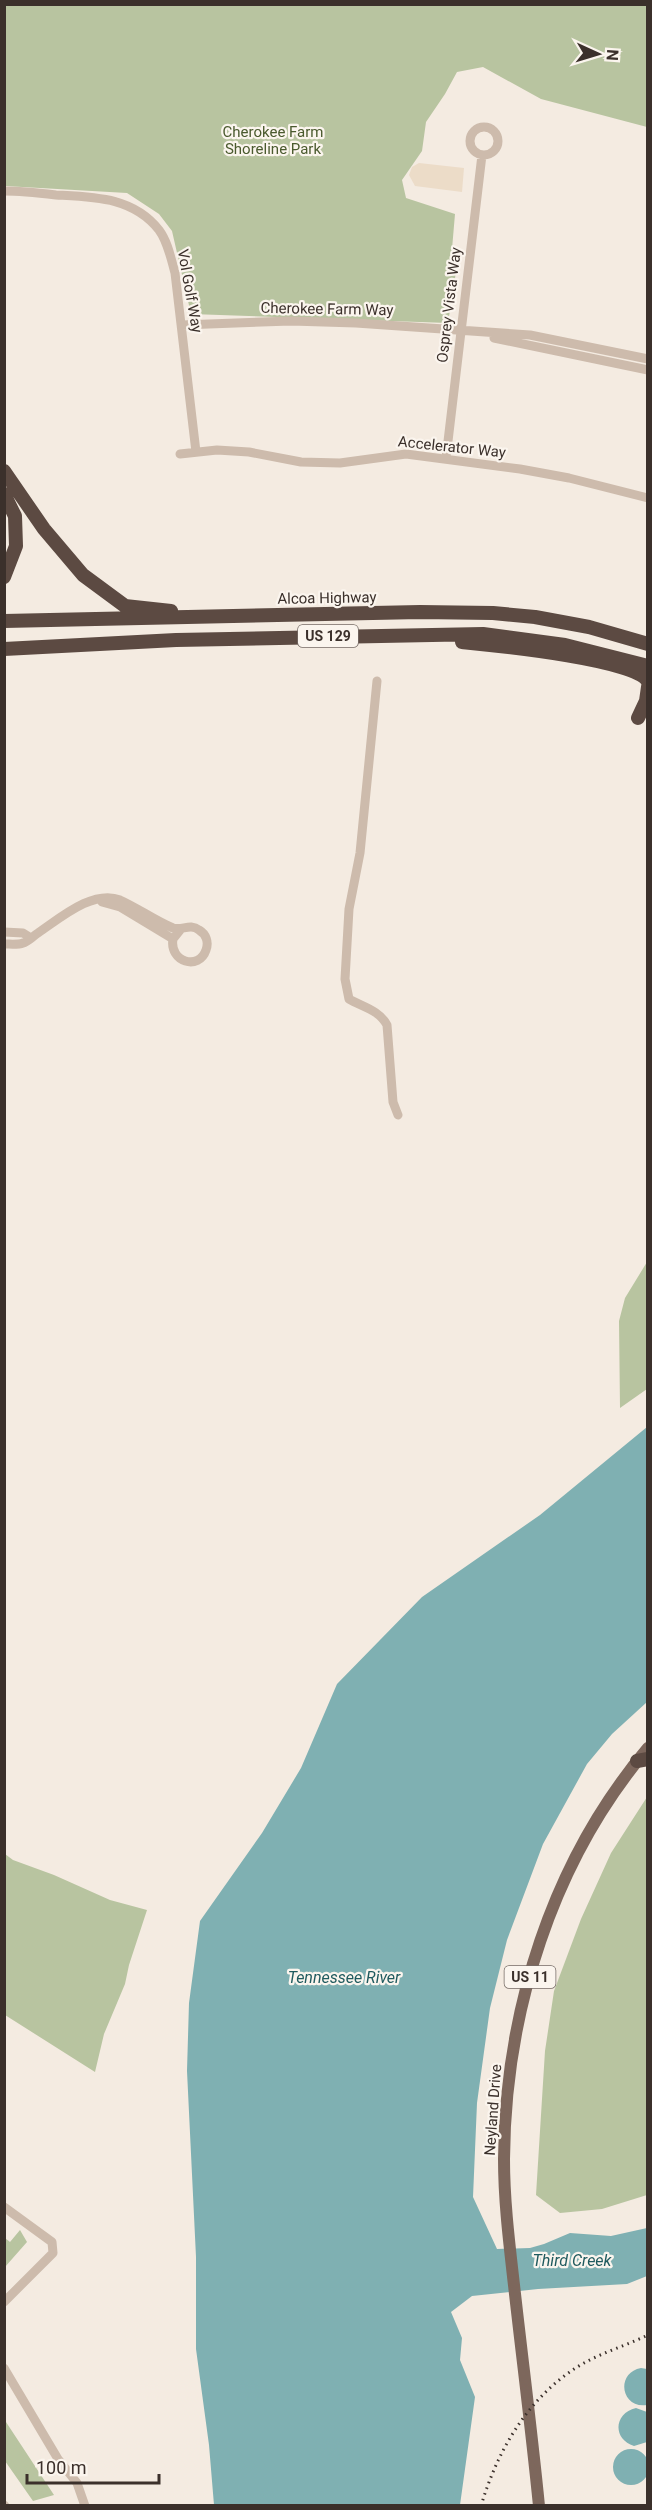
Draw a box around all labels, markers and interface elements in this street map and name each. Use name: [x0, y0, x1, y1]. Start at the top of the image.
north arrow: [568, 24, 628, 84]
text: N: [603, 49, 622, 61]
park label: Cherokee Farm Shoreline Park: [223, 123, 324, 158]
street label: Osprey Vista Way: [433, 246, 465, 364]
street label: Vol Golf Way: [174, 248, 206, 334]
street label: Cherokee Farm Way: [260, 299, 394, 319]
street label: Accelerator Way: [397, 432, 507, 462]
street label: Alcoa Highway: [277, 588, 377, 608]
road number: US 129: [298, 625, 358, 647]
road number: US 11: [504, 1966, 556, 1988]
water label: Tennessee River: [288, 1968, 401, 1987]
street label: Neyland Drive: [481, 2064, 505, 2156]
water label: Third Creek: [533, 2251, 613, 2270]
scale bar: [27, 2447, 159, 2485]
text: 100 m: [36, 2457, 87, 2478]

